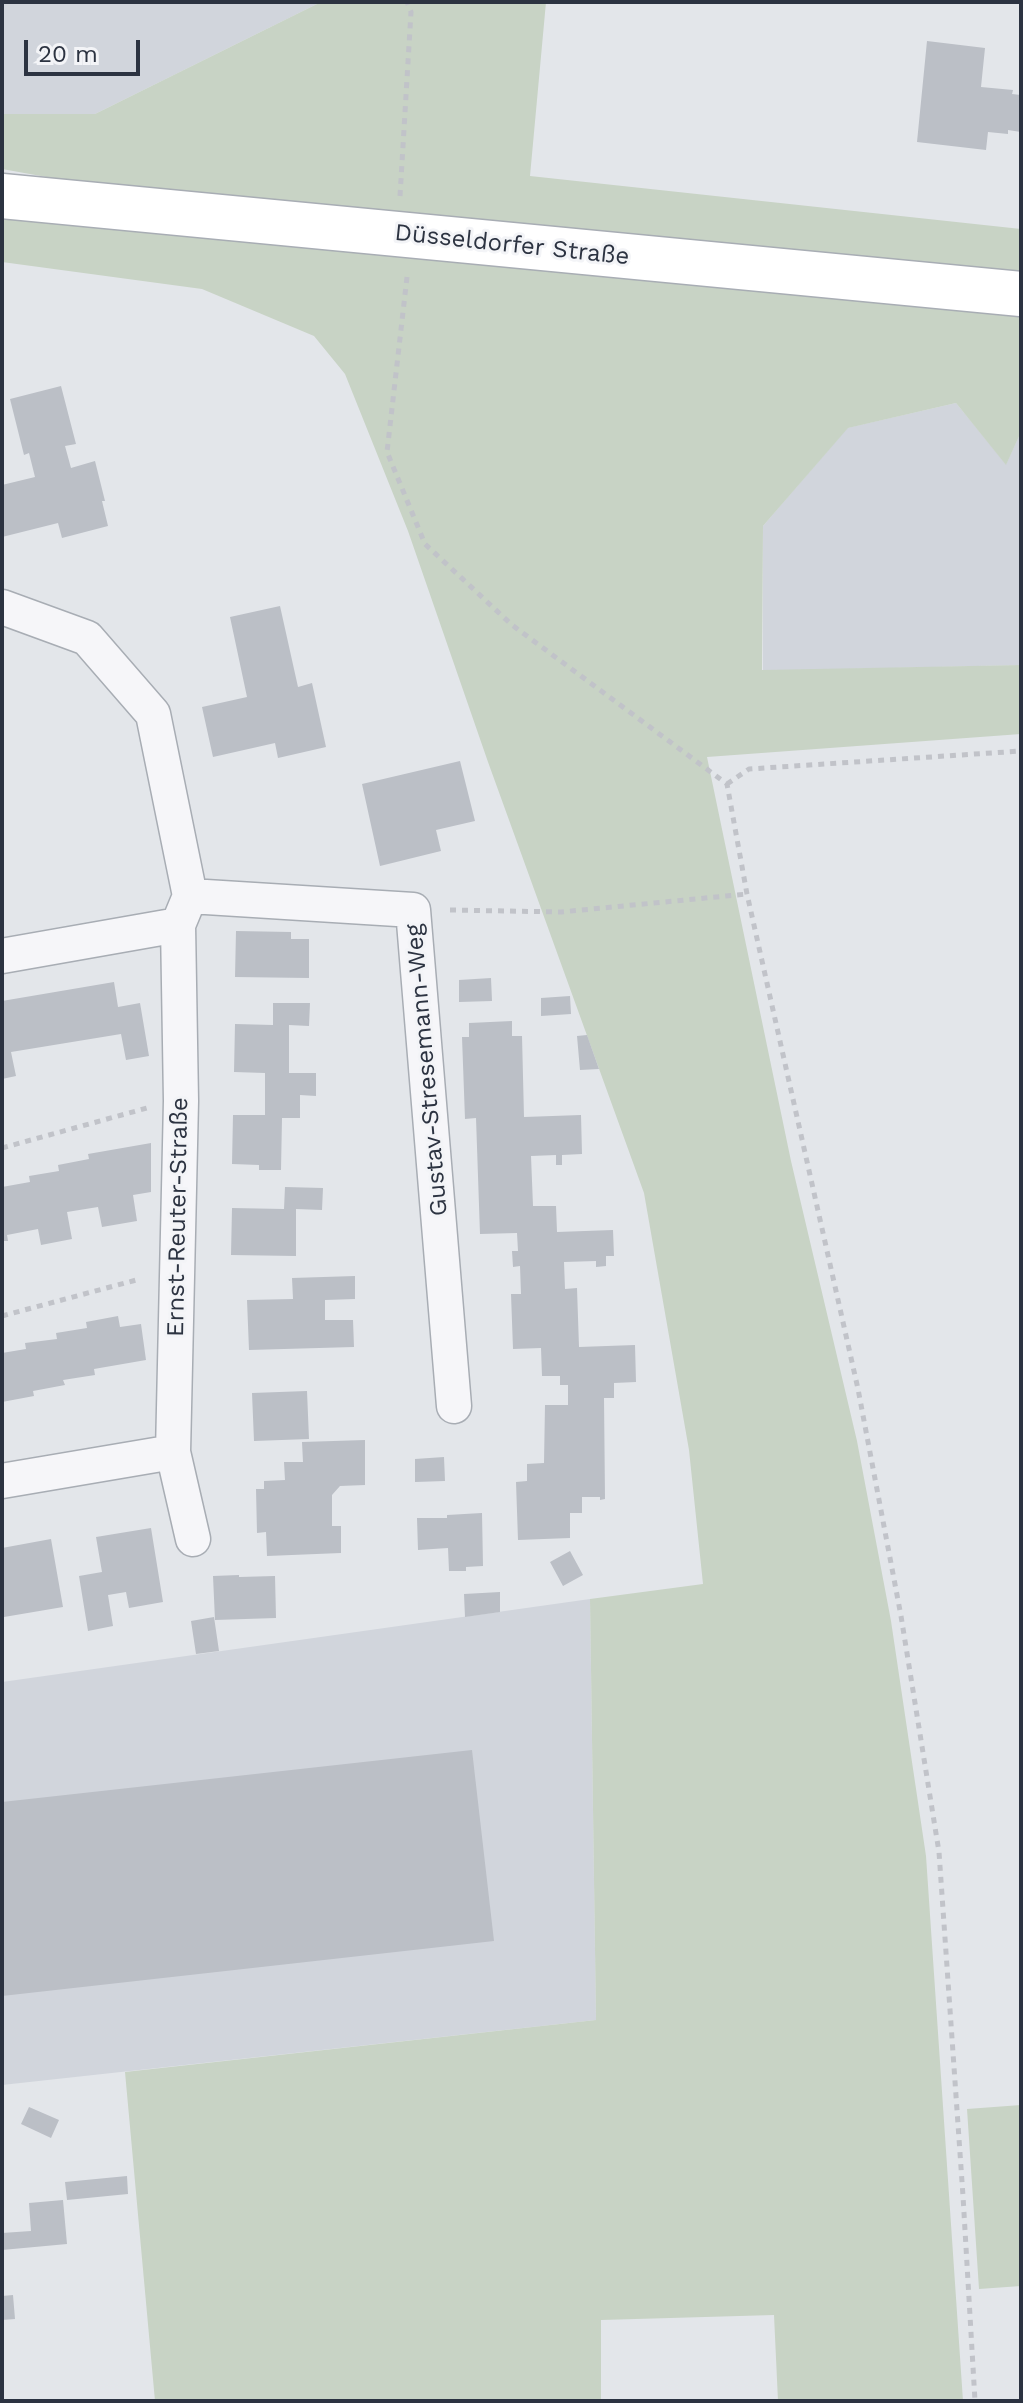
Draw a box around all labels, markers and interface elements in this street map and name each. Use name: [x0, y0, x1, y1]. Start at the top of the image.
scale bar: [28, 24, 144, 74]
text: 20 m: [38, 40, 98, 68]
street label: Düsseldorfer Straße: [393, 218, 631, 272]
street label: Gustav-Stresemann-Weg: [400, 923, 454, 1217]
street label: Ernst-Reuter-Straße: [162, 1097, 194, 1337]

